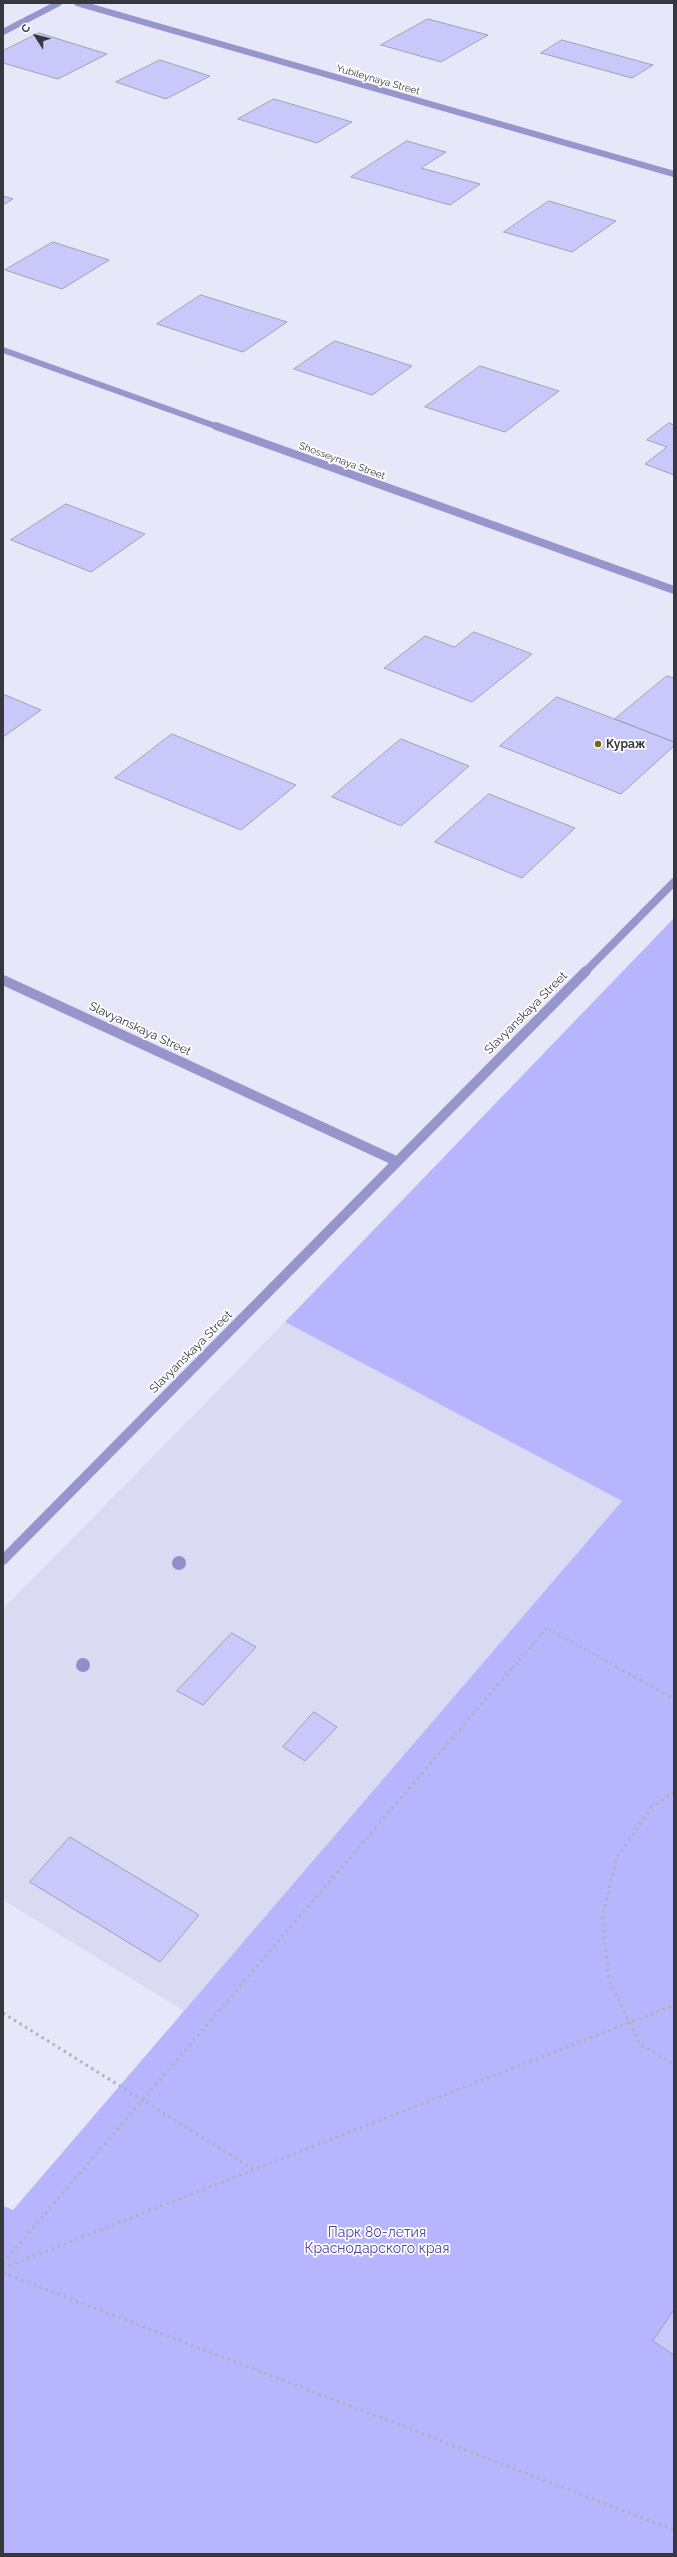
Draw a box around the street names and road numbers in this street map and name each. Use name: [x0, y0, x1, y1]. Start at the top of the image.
street label: Yubileynaya Street: [335, 62, 421, 98]
street label: Shosseynaya Street: [297, 440, 387, 482]
street label: Slavyanskaya Street: [482, 969, 570, 1057]
street label: Slavyanskaya Street: [87, 999, 193, 1059]
street label: Slavyanskaya Street: [147, 1308, 235, 1396]

